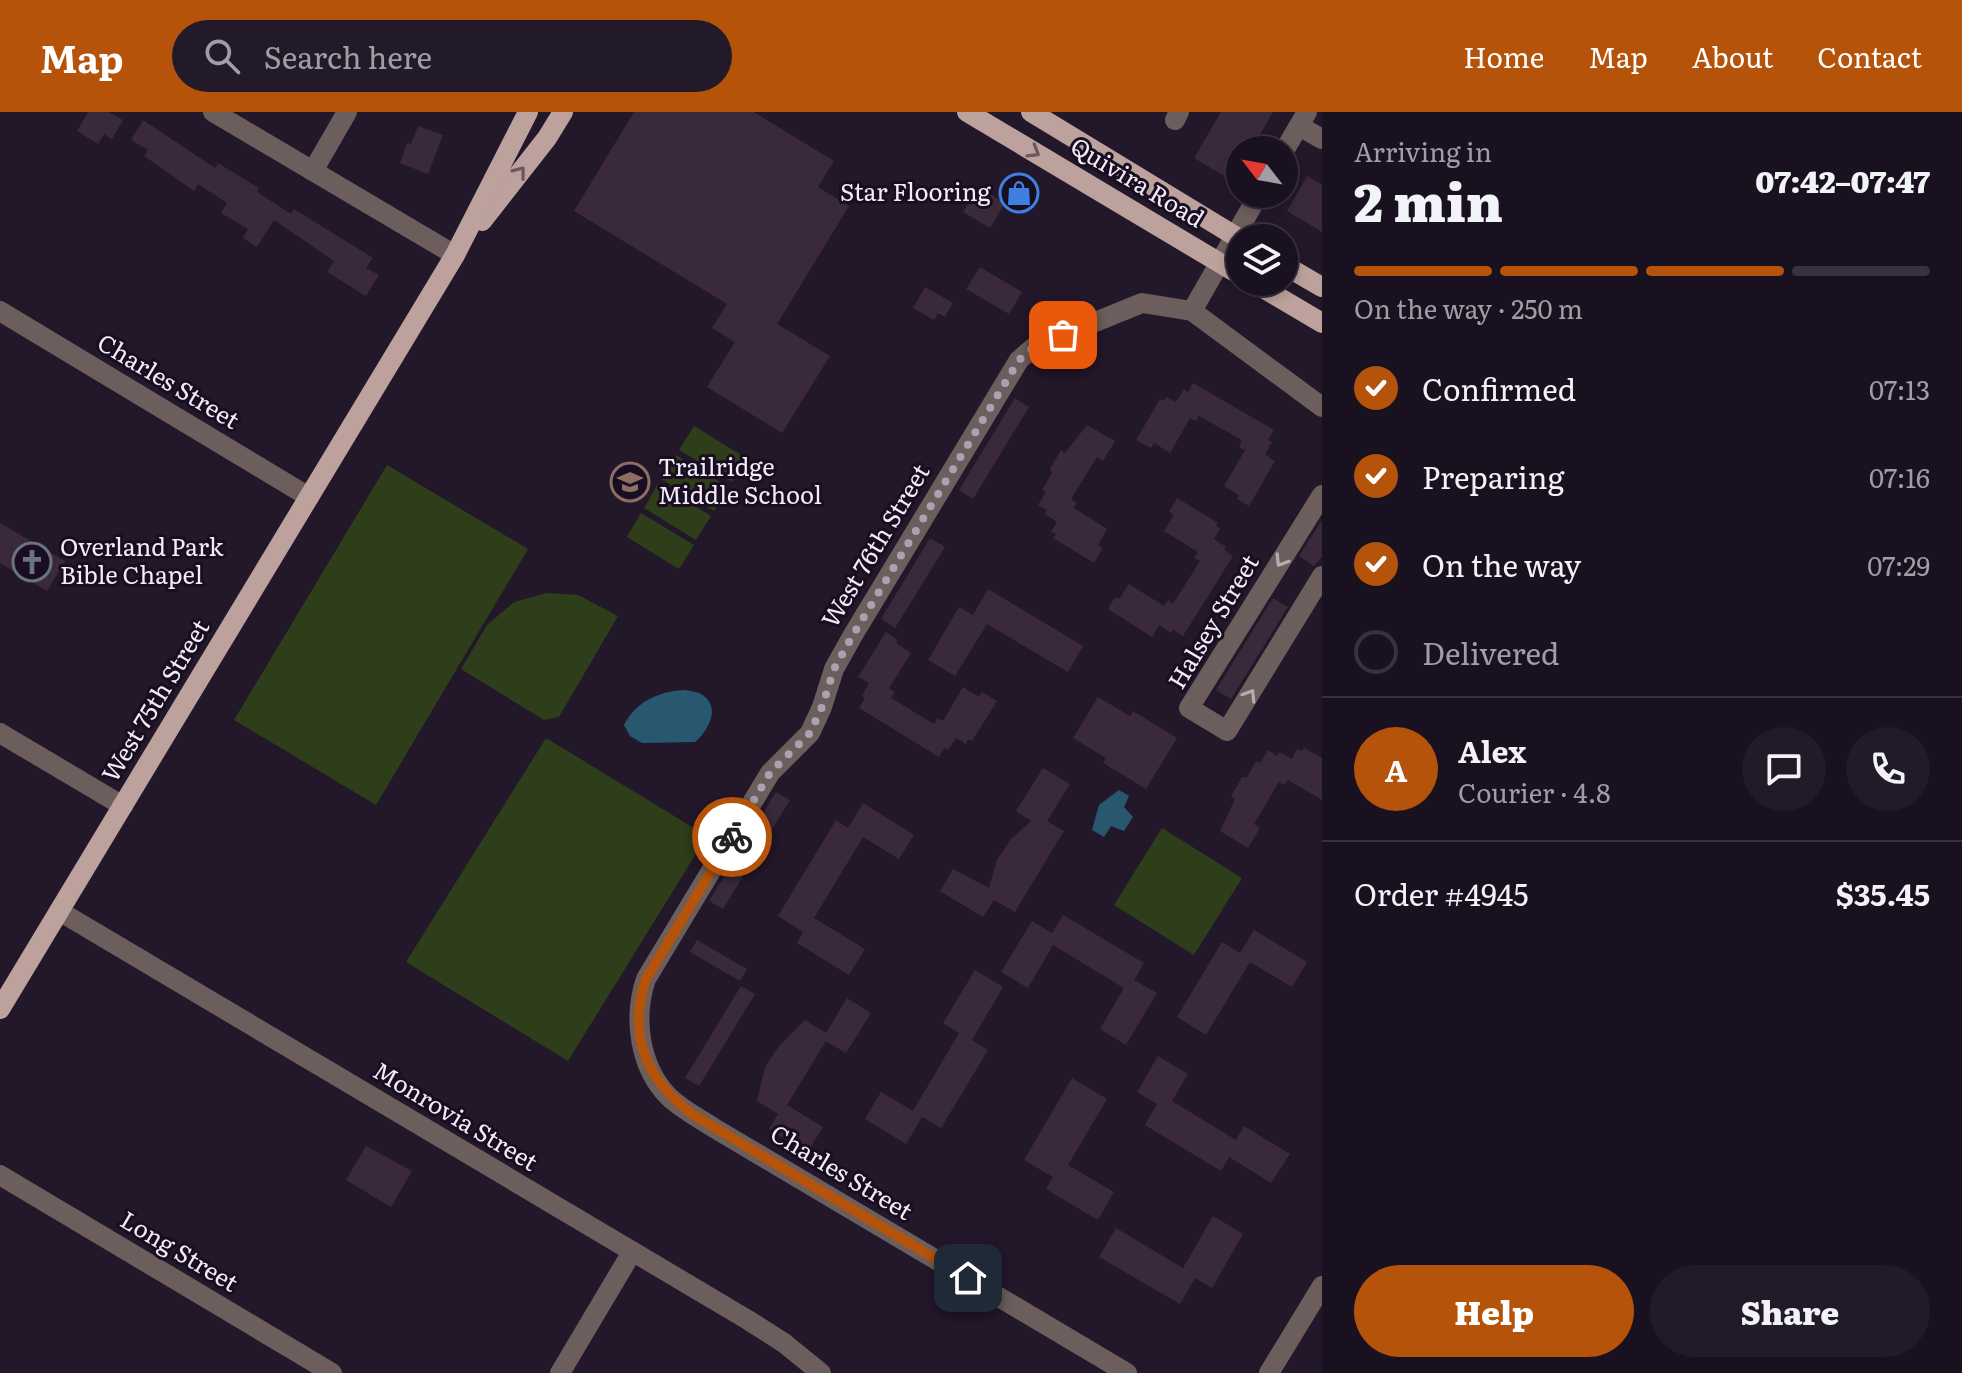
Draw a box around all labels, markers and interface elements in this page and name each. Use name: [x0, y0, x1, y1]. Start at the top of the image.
search box: [172, 20, 732, 92]
text: Map: [40, 28, 124, 85]
icon: search: [200, 34, 244, 78]
text: Search here: [264, 34, 432, 78]
text: Home: [1463, 35, 1544, 77]
text: Map: [1588, 35, 1648, 77]
text: About: [1692, 35, 1773, 77]
text: Contact: [1817, 35, 1922, 77]
street label: Quivira Road: [1065, 127, 1212, 235]
text: Arriving in: [1354, 131, 1492, 170]
north arrow: [1226, 136, 1298, 208]
map controls: [1226, 136, 1298, 296]
one-way arrow: [1025, 142, 1040, 158]
text: 07:42–07:47: [1755, 158, 1930, 202]
text: 2 min: [1354, 161, 1503, 238]
one-way arrow: [511, 166, 525, 181]
shop icon: Star Flooring: [998, 172, 1040, 214]
place label: Star Flooring: [840, 173, 992, 208]
button: layers: [1226, 224, 1298, 296]
text: On the way · 250 m: [1354, 288, 1583, 327]
pin: [1029, 301, 1097, 369]
icon: bag: [1041, 313, 1085, 357]
street label: Charles Street: [92, 324, 247, 436]
icon: check: [1354, 366, 1398, 410]
text: Confirmed: [1422, 366, 1576, 410]
text: 07:13: [1869, 369, 1930, 408]
place label: Trailridge Middle School: [658, 448, 822, 511]
icon: check: [1354, 454, 1398, 498]
text: Preparing: [1422, 454, 1564, 498]
street label: West 76th Street: [811, 456, 937, 633]
text: 07:16: [1869, 457, 1930, 496]
school or university icon: Trailridge Middle School: [609, 461, 651, 503]
place label: Overland Park Bible Chapel: [60, 528, 224, 591]
church icon: Overland Park Bible Chapel: [11, 541, 53, 583]
icon: check: [1354, 542, 1398, 586]
text: On the way: [1422, 542, 1581, 586]
text: 07:29: [1867, 545, 1930, 584]
street label: Halsey Street: [1158, 547, 1266, 695]
one-way arrow: [1275, 552, 1290, 567]
street label: West 75th Street: [91, 612, 216, 788]
text: Delivered: [1422, 630, 1559, 674]
one-way arrow: [1240, 689, 1255, 704]
button: chat: [1742, 727, 1826, 811]
button: phone: [1846, 727, 1930, 811]
text: Alex: [1458, 728, 1526, 772]
text: A: [1385, 747, 1407, 791]
text: Courier · 4.8: [1458, 772, 1611, 811]
courier: [692, 797, 772, 877]
icon: bike: [710, 815, 754, 859]
text: Order #4945: [1354, 871, 1528, 915]
text: $35.45: [1836, 871, 1930, 915]
street label: Monrovia Street: [367, 1052, 545, 1178]
street label: Charles Street: [765, 1115, 920, 1227]
street label: Long Street: [115, 1201, 246, 1299]
pin: [934, 1244, 1002, 1312]
icon: home: [946, 1256, 990, 1300]
button: Help: [1354, 1265, 1634, 1357]
button: Share: [1650, 1265, 1930, 1357]

